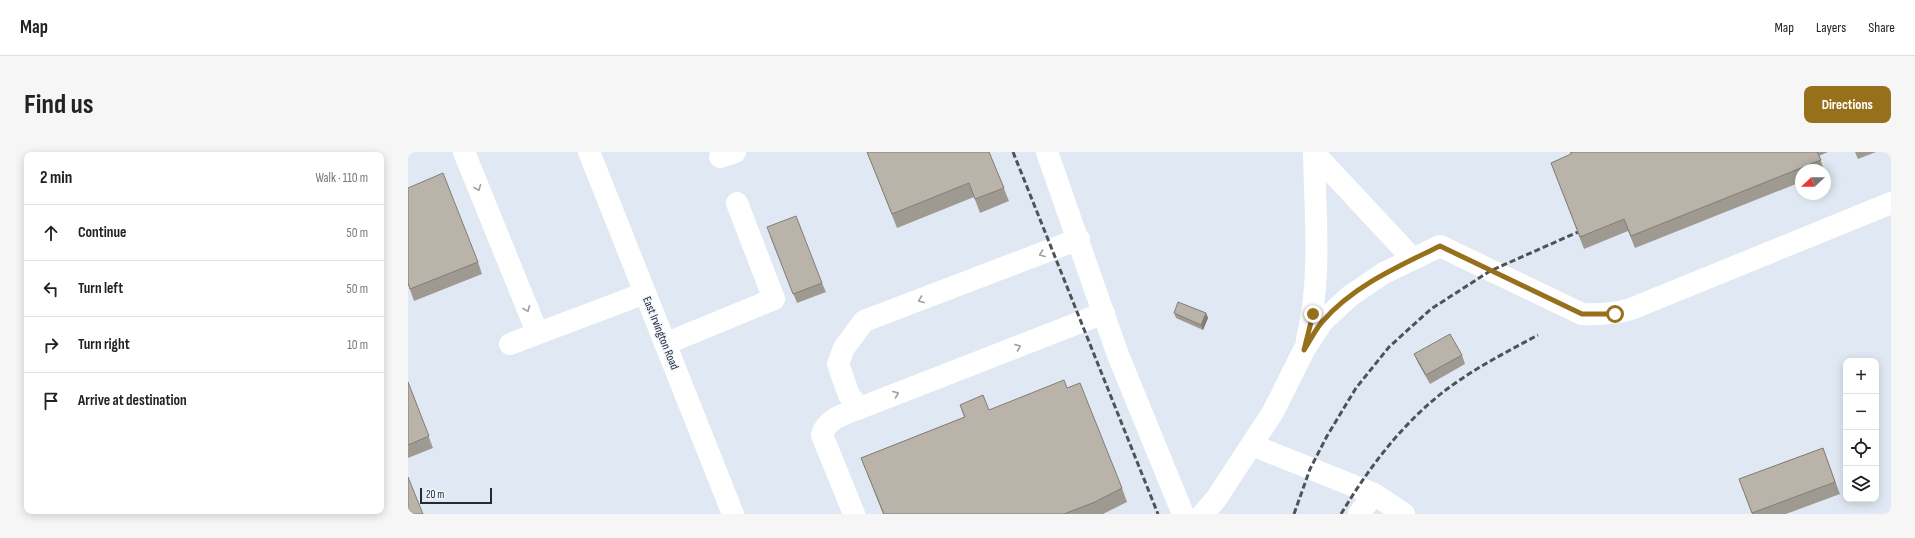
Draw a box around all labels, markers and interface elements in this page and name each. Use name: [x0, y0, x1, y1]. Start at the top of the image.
text: Map: [20, 16, 48, 39]
text: Map: [1774, 19, 1794, 36]
text: Layers: [1816, 19, 1846, 36]
text: Share: [1868, 19, 1895, 36]
button: Directions: [1804, 86, 1891, 123]
text: Find us: [24, 88, 93, 121]
north arrow: [1795, 164, 1831, 200]
text: 2 min: [40, 168, 72, 188]
text: Walk · 110 m: [315, 170, 368, 186]
one-way arrow: [474, 185, 482, 192]
icon: ahead: [40, 222, 62, 244]
text: Continue: [78, 223, 127, 242]
text: 50 m: [347, 225, 368, 241]
one-way arrow: [1039, 249, 1046, 257]
icon: left: [40, 278, 62, 300]
text: Turn left: [78, 279, 123, 298]
text: 50 m: [347, 281, 368, 297]
street label: East Irvington Road: [639, 294, 682, 372]
one-way arrow: [917, 295, 924, 303]
one-way arrow: [523, 305, 531, 312]
route end: [1304, 305, 1322, 323]
route start: [1606, 305, 1624, 323]
icon: right: [40, 334, 62, 356]
text: Turn right: [78, 335, 130, 354]
text: 10 m: [347, 337, 368, 353]
one-way arrow: [1014, 343, 1021, 351]
map controls: [1843, 358, 1879, 502]
button: +: [1843, 358, 1879, 394]
icon: arrive: [40, 390, 62, 412]
one-way arrow: [893, 390, 900, 398]
text: Arrive at destination: [78, 391, 187, 410]
button: −: [1843, 394, 1879, 430]
button: locate: [1843, 430, 1879, 466]
button: layers: [1843, 466, 1879, 502]
scale bar: [420, 486, 492, 505]
text: 20 m: [426, 488, 444, 501]

